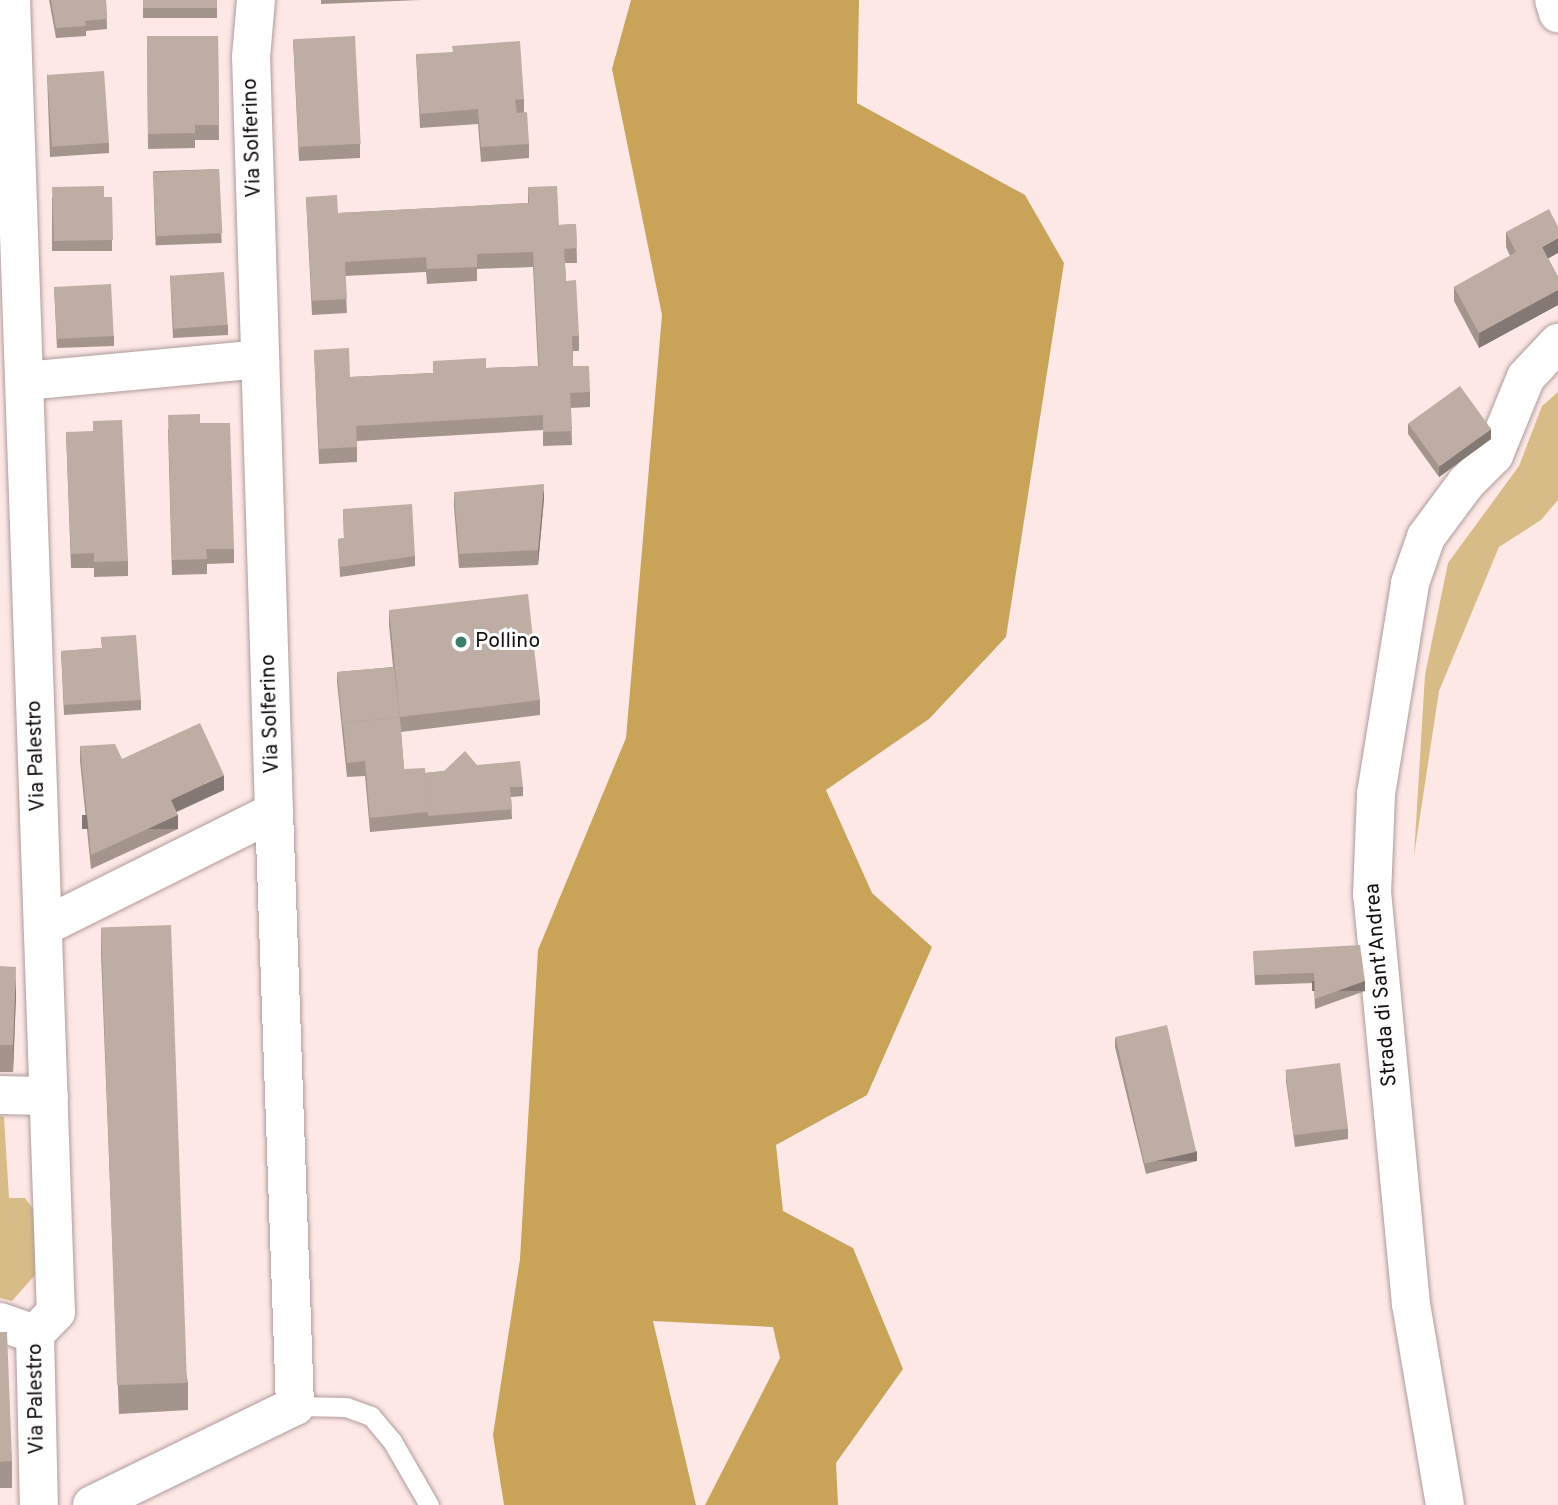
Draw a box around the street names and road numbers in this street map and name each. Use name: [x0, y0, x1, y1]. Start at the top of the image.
street label: Via Solferino: [238, 78, 268, 198]
street label: Via Solferino: [256, 654, 286, 774]
street label: Via Palestro: [22, 700, 52, 812]
street label: Strada di Sant'Andrea: [1361, 882, 1403, 1088]
street label: Via Palestro: [23, 1343, 51, 1455]

